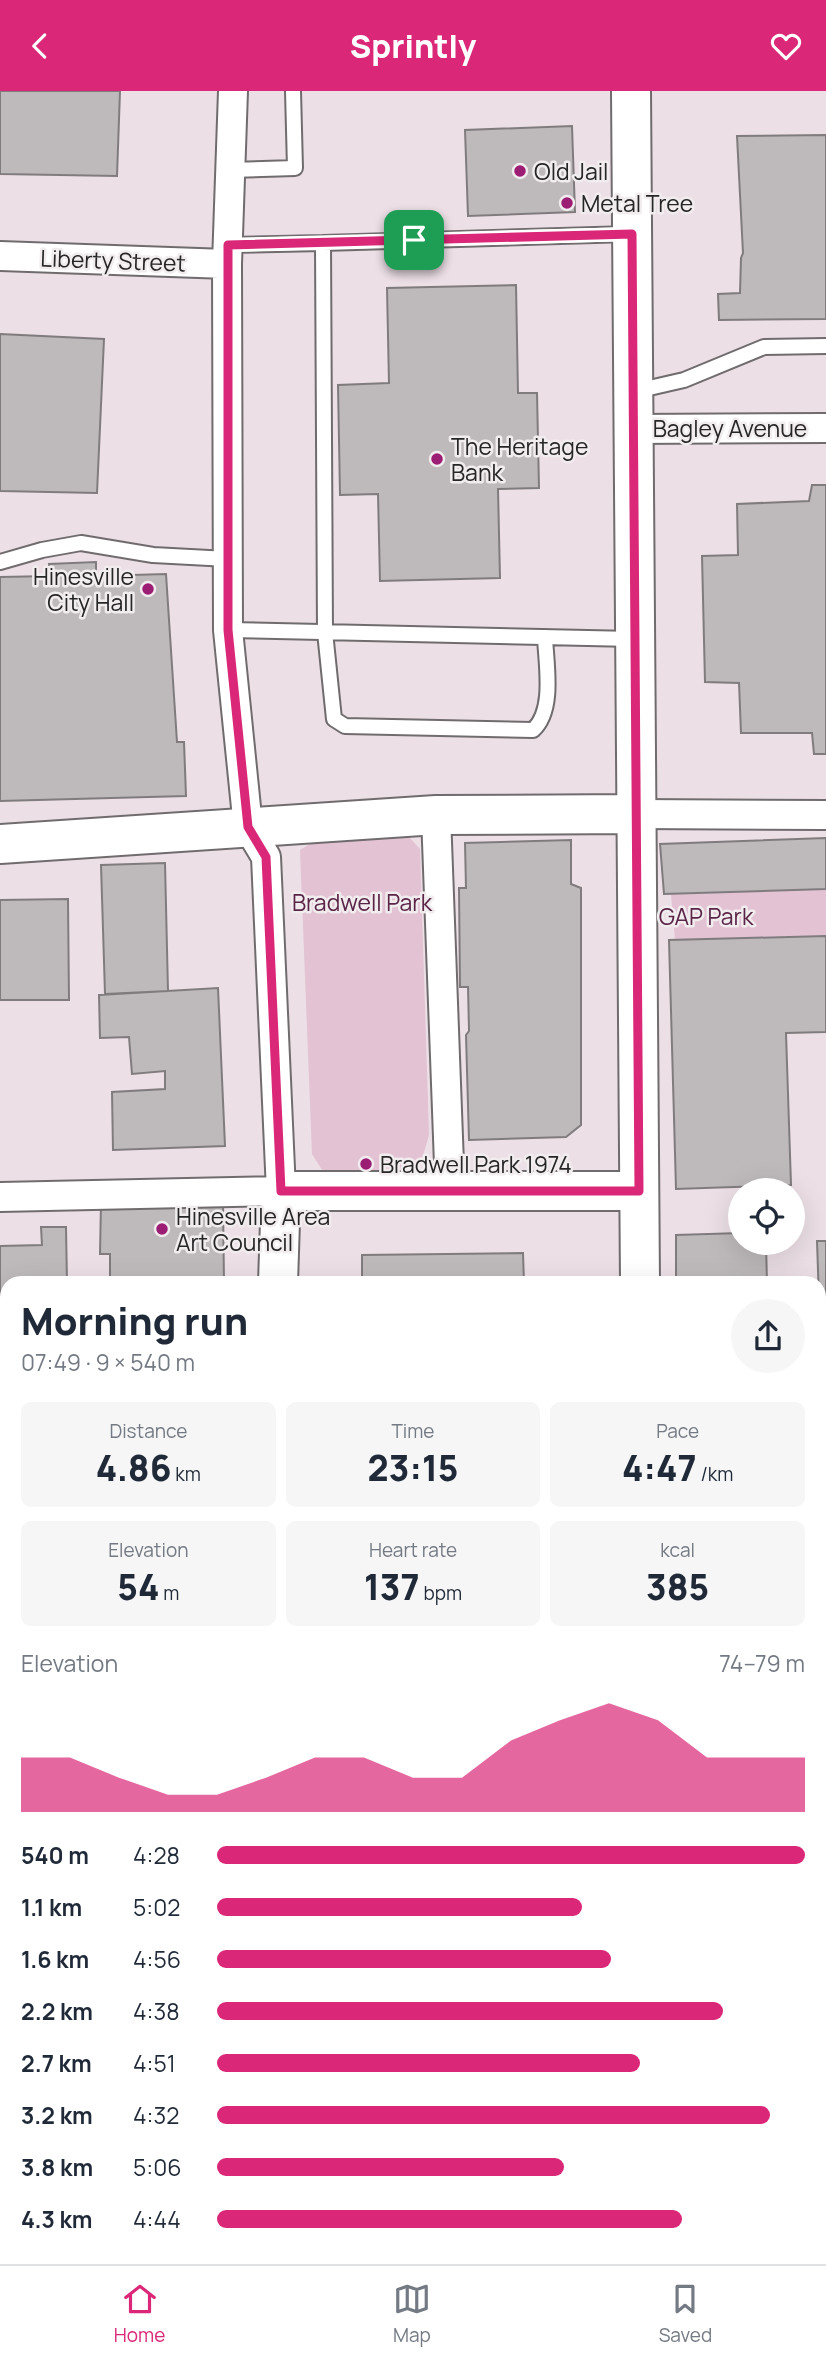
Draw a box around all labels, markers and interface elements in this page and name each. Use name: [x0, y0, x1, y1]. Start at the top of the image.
text: Sprintly: [350, 24, 476, 68]
icon: back: [21, 27, 59, 65]
icon: heart: [767, 27, 805, 65]
place label: Old Jail: [534, 155, 608, 187]
marker: Old Jail: [512, 163, 528, 179]
place label: Metal Tree: [581, 187, 693, 219]
marker: Metal Tree: [559, 195, 575, 211]
pin: [384, 210, 444, 270]
icon: arrive: [395, 221, 433, 259]
street label: Liberty Street: [40, 241, 186, 279]
street label: Bagley Avenue: [653, 412, 807, 444]
place label: The Heritage Bank: [451, 430, 588, 488]
marker: The Heritage Bank: [429, 451, 445, 467]
place label: Hinesville City Hall: [33, 560, 134, 618]
marker: Hinesville City Hall: [140, 581, 156, 597]
park label: Bradwell Park: [292, 886, 433, 918]
park label: GAP Park: [659, 900, 754, 932]
place label: Bradwell Park 1974: [380, 1148, 572, 1180]
marker: Bradwell Park 1974: [358, 1156, 374, 1172]
map controls: [728, 1178, 805, 1255]
button: locate: [728, 1178, 805, 1255]
place label: Hinesville Area Art Council: [176, 1200, 330, 1258]
marker: Hinesville Area Art Council: [154, 1221, 170, 1237]
text: Morning run: [21, 1294, 248, 1346]
button: share: [731, 1299, 805, 1373]
text: 07:49 · 9 × 540 m: [21, 1346, 195, 1378]
text: Distance: [109, 1418, 187, 1444]
text: Time: [392, 1418, 434, 1444]
text: Pace: [656, 1418, 699, 1444]
text: 4.86: [96, 1444, 171, 1492]
text: 23:15: [368, 1444, 458, 1492]
text: 4:47: [622, 1444, 697, 1492]
text: km: [171, 1461, 201, 1487]
text: /km: [697, 1461, 733, 1487]
text: Elevation: [108, 1537, 188, 1563]
text: Heart rate: [369, 1537, 457, 1563]
text: kcal: [660, 1537, 695, 1563]
text: 54: [117, 1563, 159, 1611]
text: 137: [364, 1563, 420, 1611]
text: 385: [646, 1563, 709, 1611]
text: m: [159, 1580, 179, 1606]
text: bpm: [420, 1580, 462, 1606]
text: Elevation: [21, 1647, 118, 1679]
text: 74–79 m: [719, 1647, 805, 1679]
text: 540 m: [21, 1839, 89, 1871]
text: 4:28: [133, 1839, 180, 1871]
text: 1.1 km: [21, 1891, 82, 1923]
text: 5:02: [133, 1891, 180, 1923]
text: 1.6 km: [21, 1943, 89, 1975]
text: 4:56: [133, 1943, 181, 1975]
text: 2.2 km: [21, 1995, 93, 2027]
text: 4:38: [133, 1995, 180, 2027]
text: 2.7 km: [21, 2047, 92, 2079]
text: 4:51: [133, 2047, 176, 2079]
text: 3.2 km: [21, 2099, 93, 2131]
text: 4:32: [133, 2099, 179, 2131]
text: 3.8 km: [21, 2151, 93, 2183]
text: 5:06: [133, 2151, 181, 2183]
text: 4.3 km: [21, 2203, 93, 2235]
text: 4:44: [133, 2203, 181, 2235]
tab: Home: [114, 2280, 165, 2348]
tab: Map: [393, 2280, 431, 2348]
tab: Saved: [659, 2280, 712, 2348]

